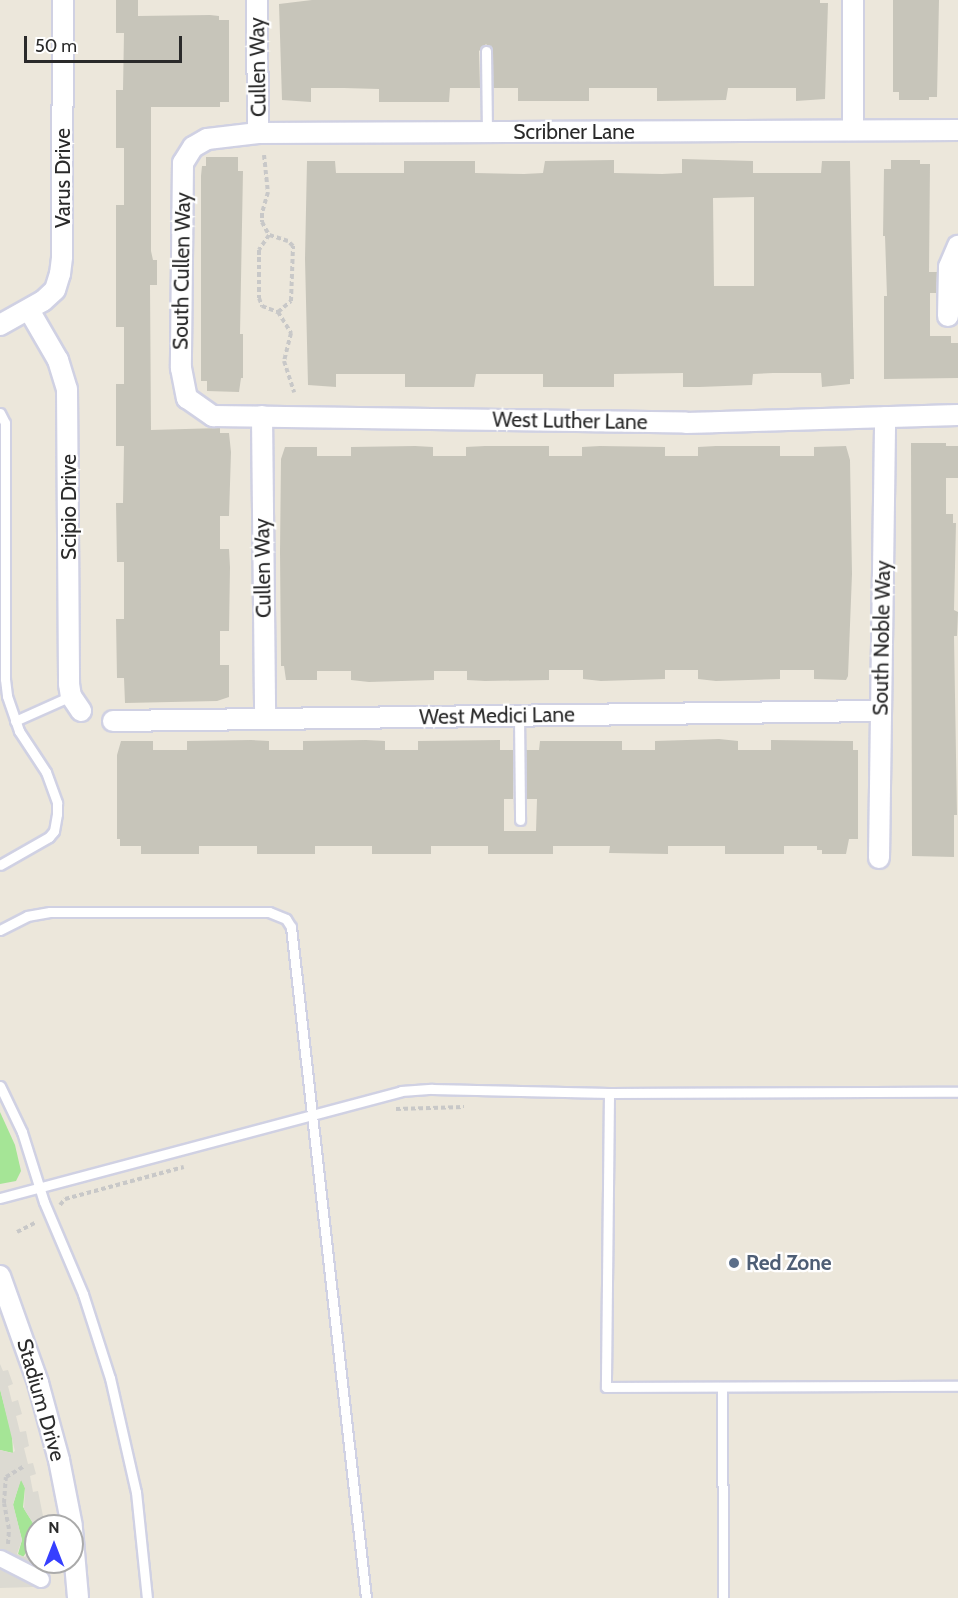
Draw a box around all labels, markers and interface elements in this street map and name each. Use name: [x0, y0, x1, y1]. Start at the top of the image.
street label: Cullen Way: [245, 17, 271, 117]
scale bar: [27, 24, 184, 62]
text: 50 m: [35, 35, 77, 57]
street label: Scribner Lane: [513, 119, 635, 145]
street label: Varus Drive: [50, 128, 76, 228]
street label: South Cullen Way: [168, 192, 196, 350]
street label: West Luther Lane: [492, 407, 648, 435]
street label: Scipio Drive: [56, 454, 82, 560]
street label: Cullen Way: [250, 518, 276, 618]
street label: South Noble Way: [868, 560, 896, 716]
street label: West Medici Lane: [419, 702, 575, 730]
place label: Red Zone: [746, 1250, 832, 1276]
marker: Red Zone: [727, 1256, 741, 1270]
street label: Stadium Drive: [11, 1336, 71, 1464]
north arrow: [24, 1514, 84, 1574]
text: N: [48, 1518, 60, 1537]

